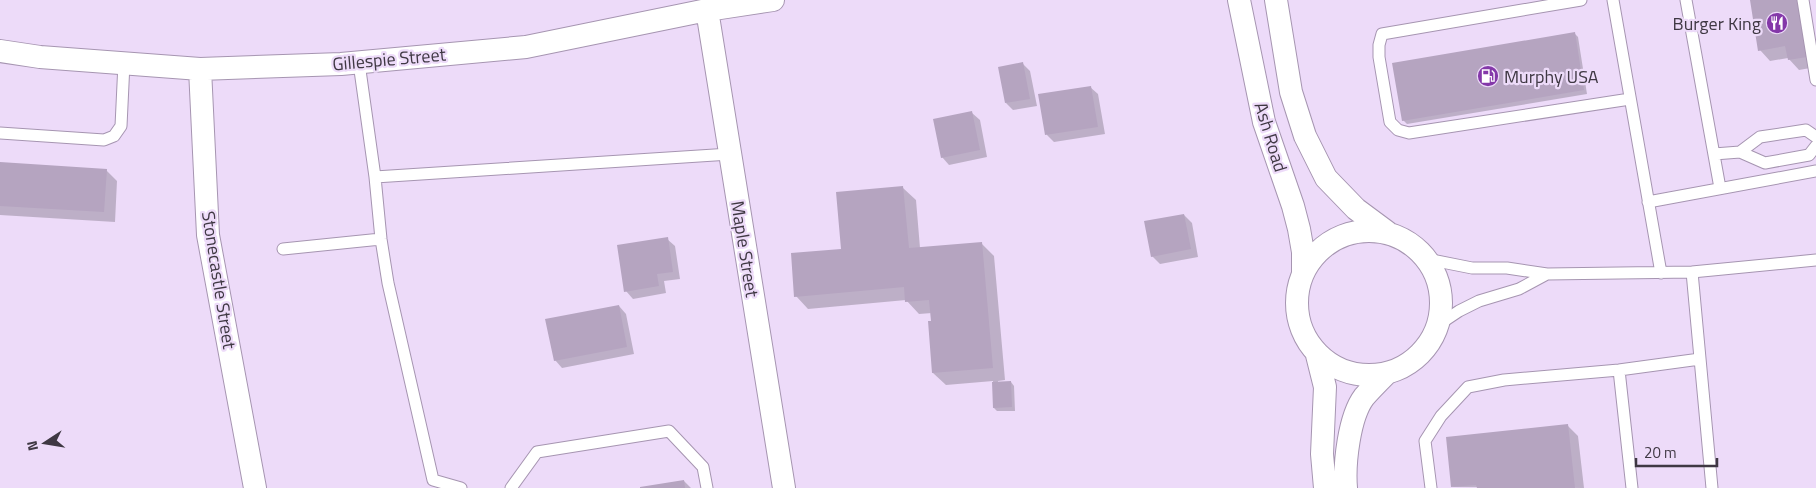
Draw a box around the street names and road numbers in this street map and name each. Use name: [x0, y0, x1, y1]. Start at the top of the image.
street label: Gillespie Street: [331, 41, 447, 77]
street label: Ash Road: [1248, 99, 1294, 175]
street label: Maple Street: [724, 199, 766, 300]
street label: Stonecastle Street: [195, 209, 243, 352]

